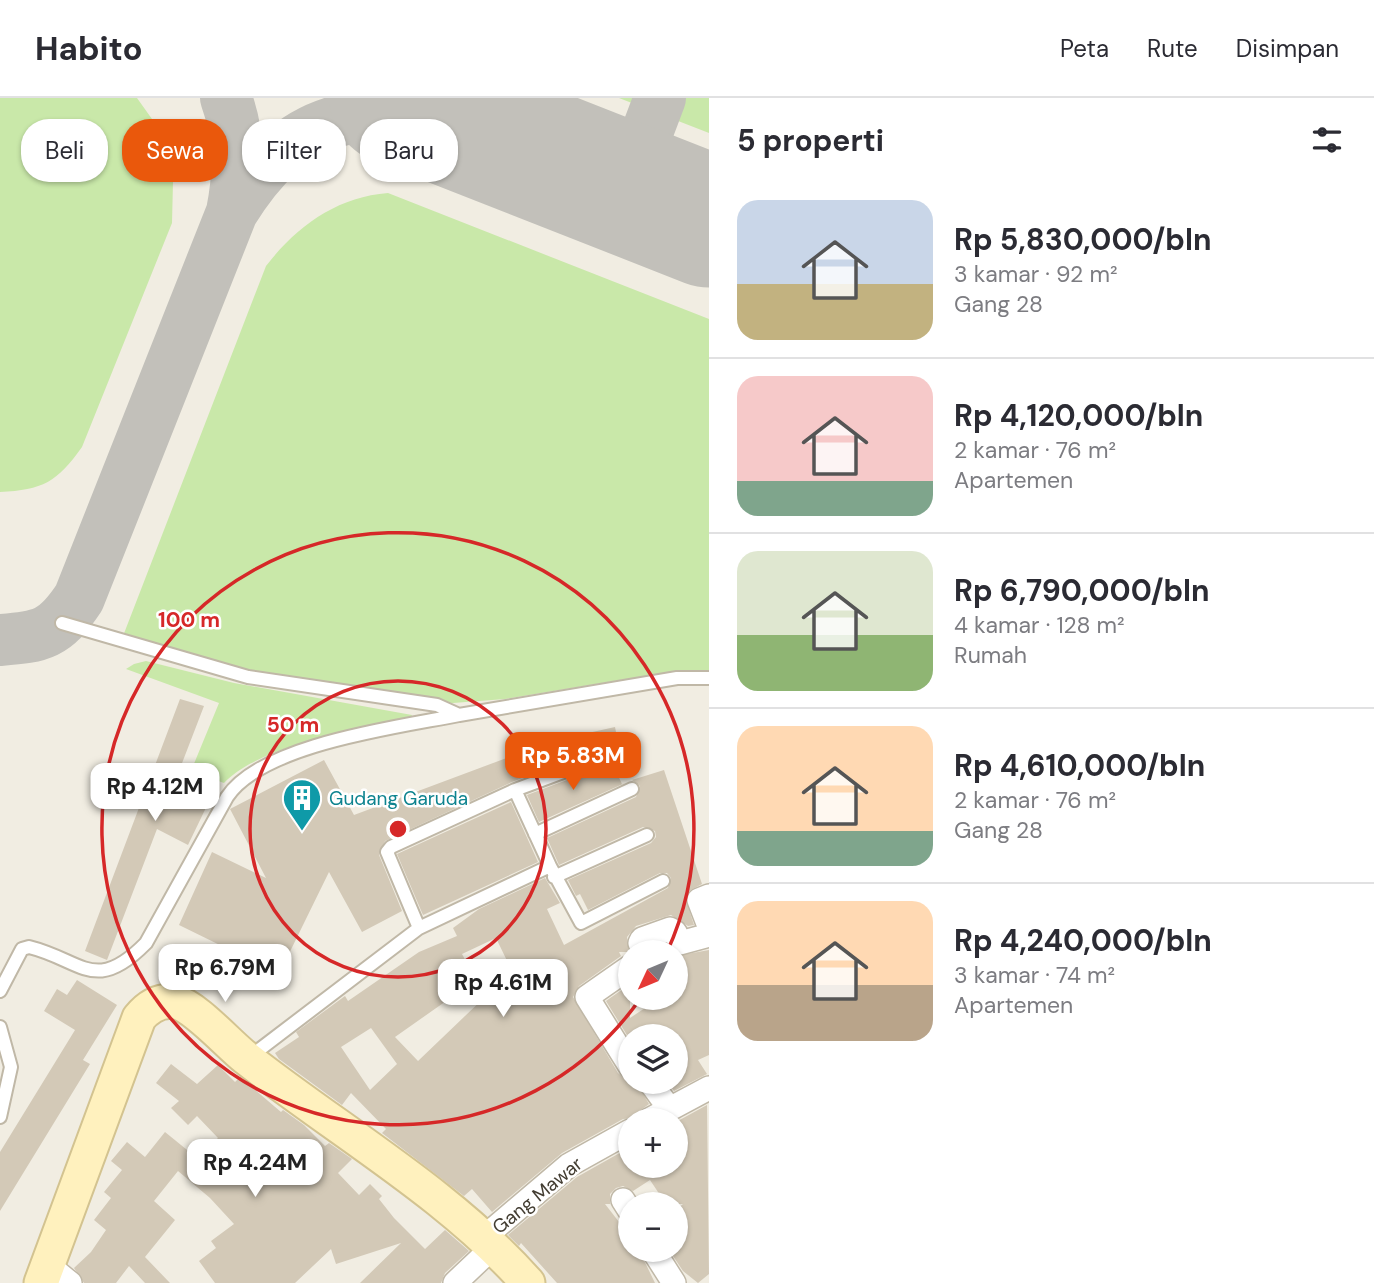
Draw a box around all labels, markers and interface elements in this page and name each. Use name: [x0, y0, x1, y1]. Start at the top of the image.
text: Habito: [35, 27, 143, 70]
text: Peta: [1060, 33, 1109, 64]
text: Rute: [1147, 33, 1198, 64]
text: Disimpan: [1236, 33, 1339, 64]
chip: Beli: [21, 119, 108, 182]
chip: Sewa: [122, 119, 228, 182]
chip: Filter: [242, 119, 346, 182]
chip: Baru: [360, 119, 458, 182]
text: 5 properti: [737, 121, 884, 160]
icon: filters: [1308, 121, 1346, 159]
text: Rp 5,830,000/bln: [954, 220, 1212, 259]
icon: home: [793, 228, 877, 312]
text: 3 kamar · 92 m²: [954, 259, 1118, 289]
text: Gang 28: [954, 289, 1043, 319]
text: Rp 4,120,000/bln: [954, 396, 1203, 435]
icon: home: [793, 404, 877, 488]
text: 2 kamar · 76 m²: [954, 435, 1116, 465]
text: Apartemen: [954, 465, 1073, 495]
text: Rp 6,790,000/bln: [954, 571, 1210, 610]
icon: home: [793, 579, 877, 663]
text: 100 m: [158, 606, 220, 634]
text: 4 kamar · 128 m²: [954, 610, 1125, 640]
text: Rumah: [954, 640, 1027, 670]
text: 50 m: [267, 711, 319, 739]
pin: Rp 5.83M: [501, 732, 645, 792]
text: Rp 5.83M: [521, 740, 625, 770]
text: Rp 4,610,000/bln: [954, 746, 1205, 785]
icon: home: [793, 754, 877, 838]
pin: Rp 4.12M: [83, 764, 227, 823]
text: Rp 4.12M: [107, 771, 204, 801]
building icon: Gudang Garuda: [281, 777, 323, 832]
text: 2 kamar · 76 m²: [954, 785, 1116, 815]
place label: Gudang Garuda: [329, 786, 468, 811]
text: Gang 28: [954, 815, 1043, 845]
centre of rings: [386, 817, 410, 841]
text: Rp 4,240,000/bln: [954, 921, 1212, 960]
icon: home: [793, 929, 877, 1013]
north arrow: [618, 940, 688, 1010]
map controls: [618, 940, 688, 1262]
pin: Rp 6.79M: [153, 944, 297, 1004]
text: Rp 6.79M: [175, 952, 275, 982]
pin: Rp 4.61M: [431, 960, 575, 1019]
text: 3 kamar · 74 m²: [954, 960, 1115, 990]
text: Rp 4.61M: [454, 967, 552, 997]
text: Apartemen: [954, 990, 1073, 1020]
button: layers: [618, 1024, 688, 1094]
button: +: [618, 1108, 688, 1178]
pin: Rp 4.24M: [183, 1140, 327, 1199]
text: Rp 4.24M: [203, 1147, 307, 1177]
street label: Gang Mawar: [487, 1151, 588, 1239]
button: −: [618, 1192, 688, 1262]

